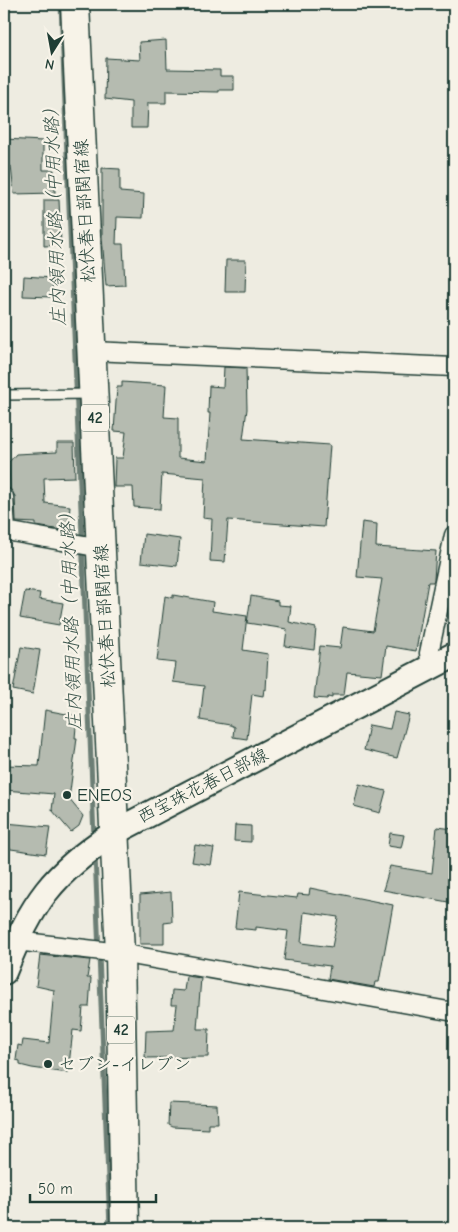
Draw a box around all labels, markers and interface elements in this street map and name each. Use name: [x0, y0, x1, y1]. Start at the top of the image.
north arrow: [28, 28, 78, 78]
text: N: [44, 55, 56, 73]
water label: 庄内領用水路（中用水路）: [40, 98, 70, 326]
street label: 松伏春日部関宿線: [71, 139, 99, 283]
road number: 42: [81, 404, 109, 432]
water label: 庄内領用水路（中用水路）: [56, 503, 86, 731]
street label: 松伏春日部関宿線: [91, 544, 119, 688]
street label: 西宝珠花春日部線: [134, 744, 272, 828]
place label: ENEOS: [77, 785, 132, 806]
marker: ENEOS: [61, 789, 73, 801]
road number: 42: [107, 1016, 135, 1044]
place label: セブン-イレブン: [58, 1054, 191, 1075]
marker: セブン-イレブン: [42, 1058, 54, 1070]
scale bar: [30, 1172, 156, 1204]
text: 50 m: [38, 1180, 73, 1198]

